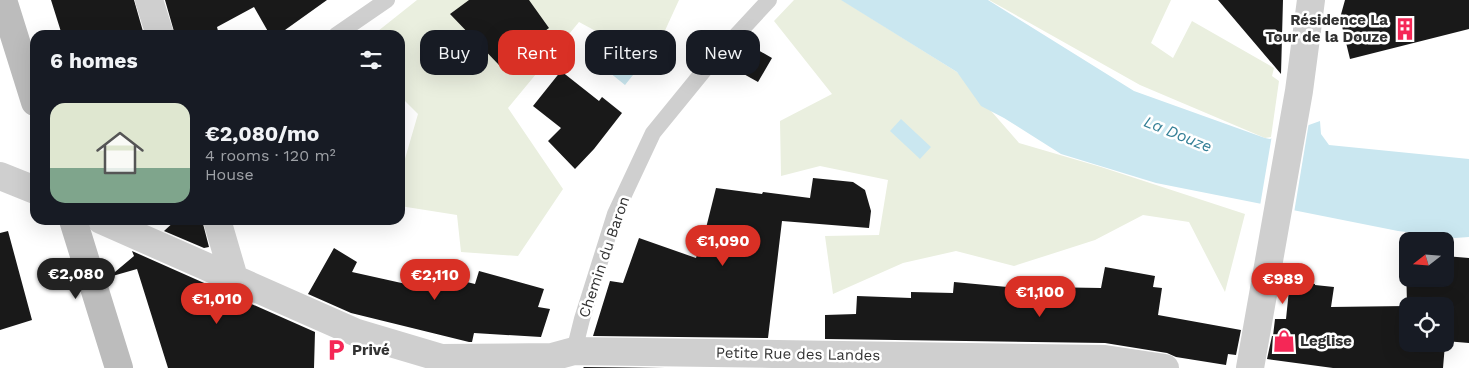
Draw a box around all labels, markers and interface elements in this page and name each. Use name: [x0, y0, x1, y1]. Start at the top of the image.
place label: Résidence La Tour de la Douze: [1265, 11, 1388, 46]
building icon: Résidence La Tour de la Douze: [1392, 16, 1418, 42]
chip: Buy: [420, 30, 488, 75]
chip: Rent: [498, 30, 575, 75]
chip: Filters: [585, 30, 676, 75]
chip: New: [686, 30, 760, 75]
icon: filters: [357, 46, 385, 74]
text: 6 homes: [50, 48, 138, 73]
water label: La Douze: [1141, 112, 1215, 156]
text: €2,080/mo: [205, 121, 319, 146]
icon: home: [90, 123, 150, 183]
text: 4 rooms · 120 m²: [205, 146, 336, 165]
text: House: [205, 165, 254, 184]
street label: Chemin du Baron: [575, 194, 633, 320]
pin: €1,090: [682, 224, 764, 267]
text: €1,090: [696, 231, 750, 250]
north arrow: [1399, 232, 1454, 288]
map controls: [1399, 232, 1454, 352]
pin: €2,080: [35, 258, 117, 300]
pin: €2,110: [394, 258, 476, 301]
pin: €989: [1253, 262, 1313, 305]
text: €2,080: [48, 264, 104, 283]
text: €2,110: [411, 265, 459, 284]
text: €989: [1263, 269, 1303, 288]
pin: €1,100: [999, 276, 1081, 318]
pin: €1,010: [176, 282, 258, 325]
text: €1,100: [1016, 282, 1064, 301]
text: €1,010: [192, 289, 242, 308]
button: locate: [1399, 297, 1454, 352]
shop icon: Leglise: [1271, 328, 1297, 354]
place label: Leglise: [1300, 332, 1352, 350]
parking icon: Privé: [323, 337, 349, 363]
place label: Privé: [352, 341, 390, 359]
street label: Petite Rue des Landes: [716, 344, 880, 364]

